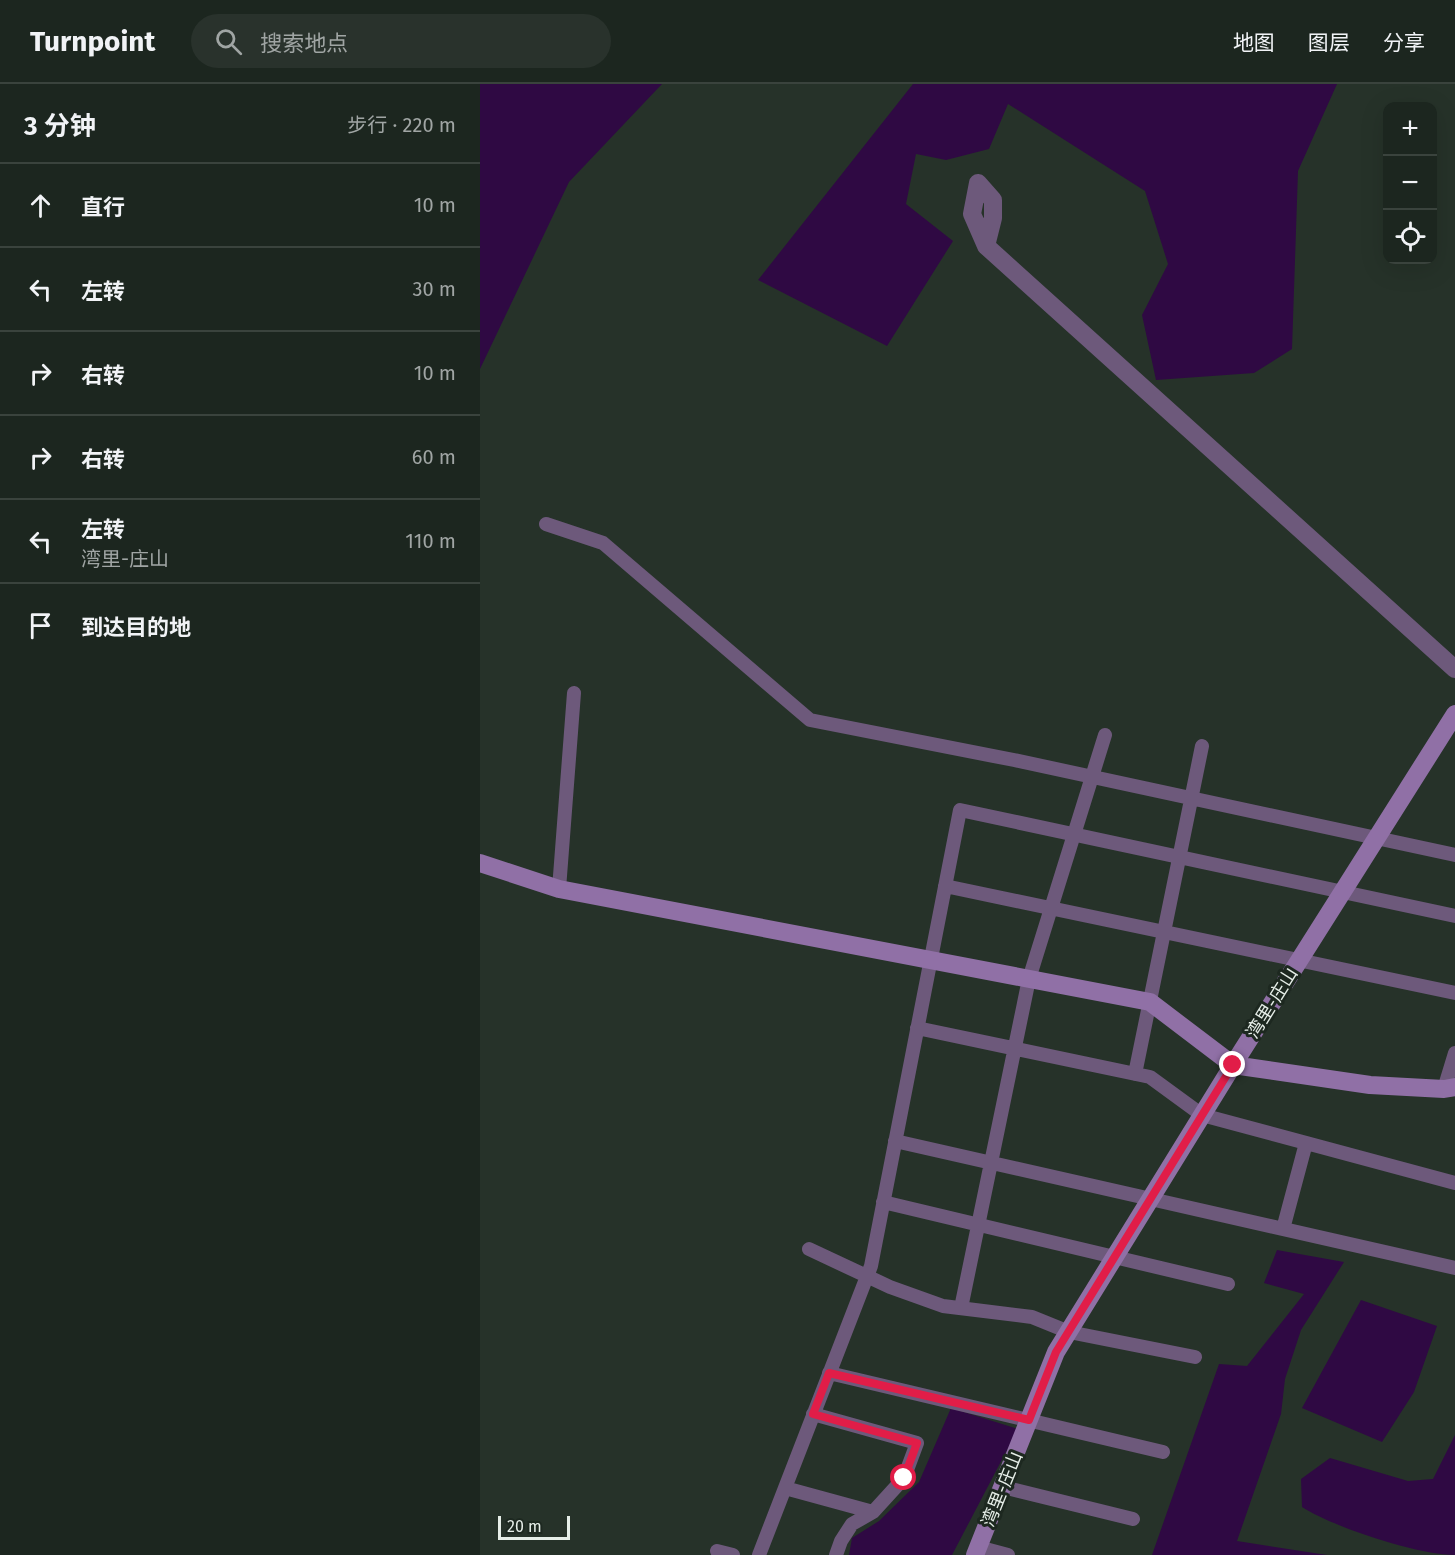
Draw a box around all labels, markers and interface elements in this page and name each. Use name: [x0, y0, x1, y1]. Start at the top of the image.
search box: [191, 14, 611, 68]
text: Turnpoint: [30, 25, 155, 58]
icon: search: [212, 25, 245, 58]
text: 搜索地点: [260, 30, 348, 57]
text: 地图: [1233, 30, 1275, 56]
text: 图层: [1308, 30, 1350, 56]
text: 分享: [1383, 30, 1425, 56]
map controls: [1383, 102, 1437, 264]
button: +: [1383, 102, 1437, 156]
text: 3 分钟: [24, 111, 96, 142]
text: 步行 · 220 m: [347, 113, 456, 137]
button: −: [1383, 156, 1437, 210]
icon: ahead: [24, 189, 57, 222]
text: 10 m: [414, 193, 456, 217]
text: 直行: [81, 194, 125, 221]
button: locate: [1383, 210, 1437, 264]
icon: left: [24, 273, 57, 306]
text: 30 m: [412, 277, 456, 301]
text: 左转: [81, 278, 125, 305]
icon: right: [24, 357, 57, 390]
text: 10 m: [414, 361, 456, 385]
text: 右转: [81, 362, 125, 389]
icon: right: [24, 441, 57, 474]
text: 60 m: [412, 445, 456, 469]
text: 右转: [81, 446, 125, 473]
text: 左转: [81, 516, 125, 543]
icon: left: [24, 525, 57, 558]
text: 110 m: [405, 529, 456, 553]
text: 湾里-庄山: [81, 547, 169, 571]
icon: arrive: [24, 609, 57, 642]
text: 到达目的地: [81, 614, 191, 641]
street label: 湾里-庄山: [1242, 964, 1302, 1042]
route end: [1219, 1051, 1245, 1077]
street label: 湾里-庄山: [977, 1448, 1027, 1530]
route start: [890, 1464, 916, 1490]
scale bar: [498, 1513, 570, 1540]
text: 20 m: [507, 1517, 542, 1536]

